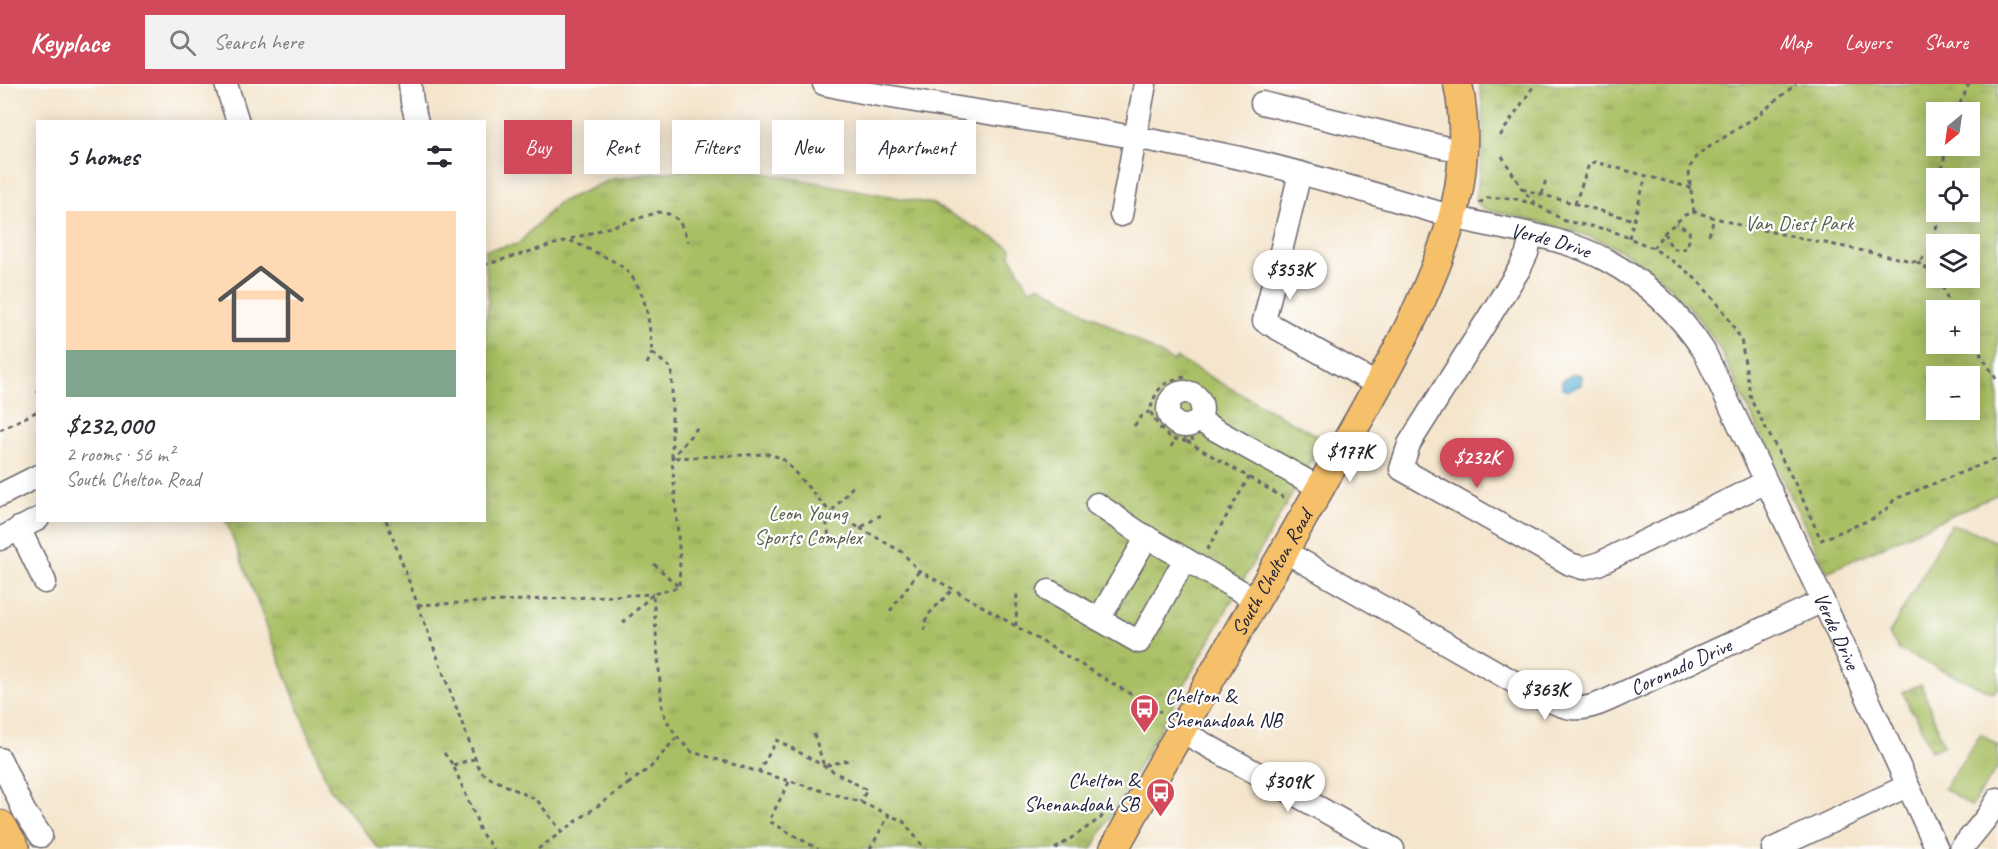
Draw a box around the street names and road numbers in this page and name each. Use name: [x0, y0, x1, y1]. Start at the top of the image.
street label: Verde Drive: [1508, 217, 1597, 265]
street label: South Chelton Road: [1225, 502, 1320, 641]
street label: Verde Drive: [1808, 588, 1867, 675]
street label: Coronado Drive: [1626, 631, 1737, 701]

